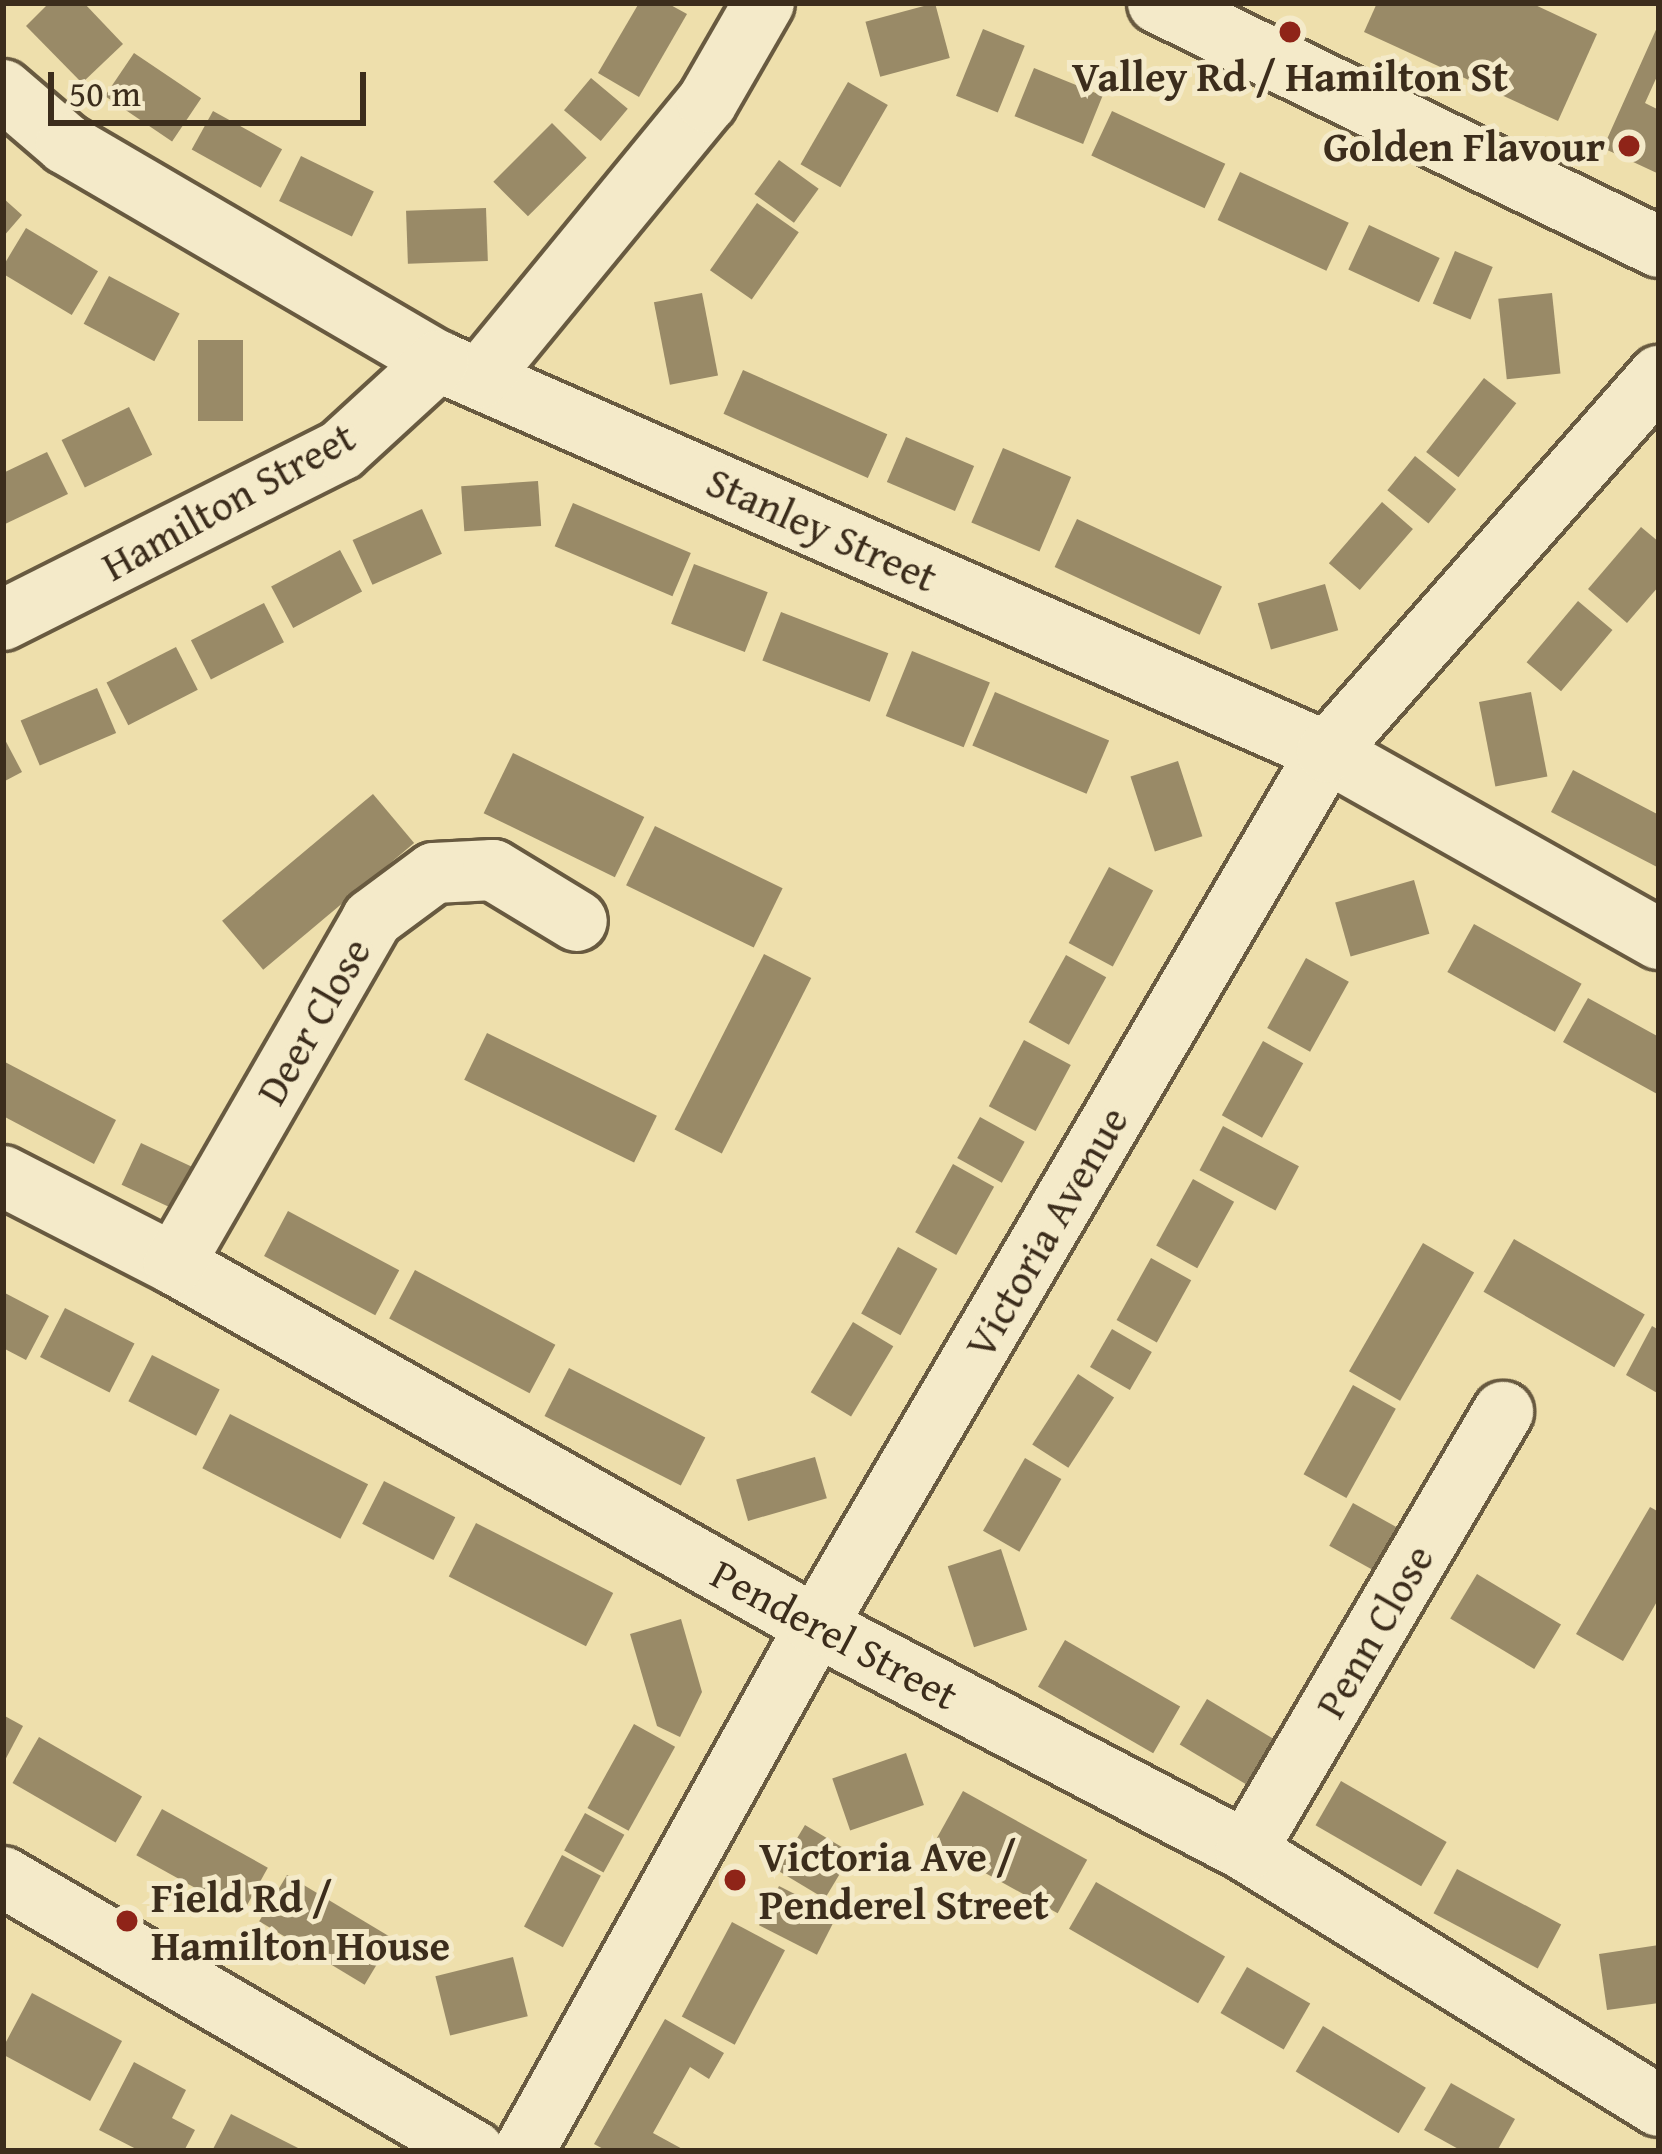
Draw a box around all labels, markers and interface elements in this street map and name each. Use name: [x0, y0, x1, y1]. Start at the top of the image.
marker: Valley Rd / Hamilton St: [1277, 19, 1303, 45]
scale bar: [54, 48, 372, 122]
place label: Valley Rd / Hamilton St: [1072, 51, 1508, 101]
text: 50 m: [69, 66, 141, 119]
place label: Golden Flavour: [1323, 121, 1605, 171]
marker: Golden Flavour: [1616, 133, 1642, 159]
street label: Hamilton Street: [93, 411, 363, 591]
street label: Stanley Street: [699, 456, 945, 602]
street label: Deer Close: [245, 929, 381, 1113]
street label: Victoria Avenue: [954, 1098, 1138, 1366]
street label: Penn Close: [1304, 1536, 1444, 1726]
street label: Penderel Street: [703, 1548, 967, 1720]
place label: Victoria Ave / Penderel Street: [759, 1831, 1049, 1930]
marker: Victoria Ave / Penderel Street: [722, 1867, 748, 1893]
place label: Field Rd / Hamilton House: [151, 1872, 450, 1970]
marker: Field Rd / Hamilton House: [114, 1908, 140, 1934]

